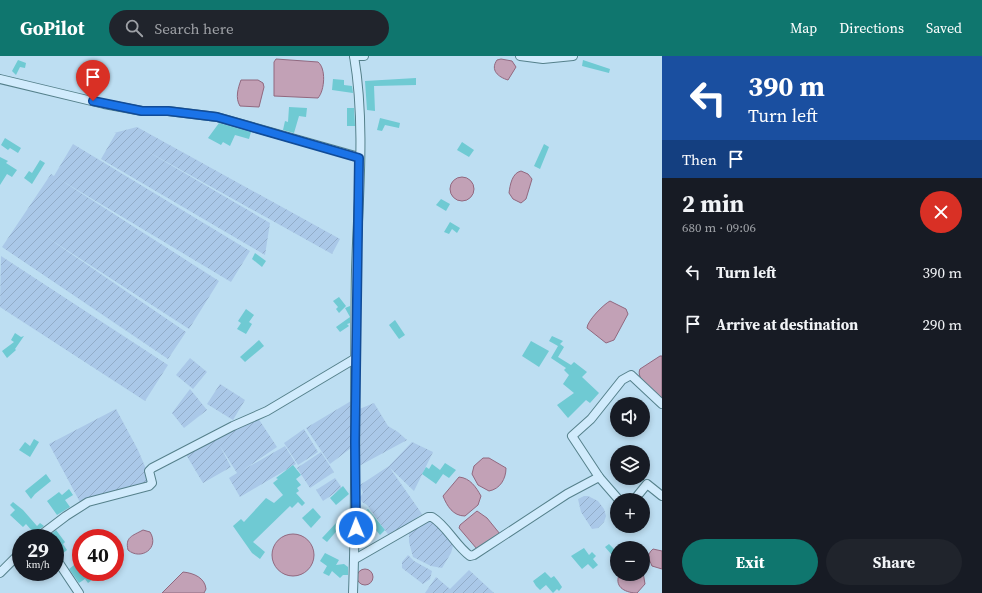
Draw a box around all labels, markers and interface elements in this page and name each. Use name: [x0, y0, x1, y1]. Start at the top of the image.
search box: [109, 10, 389, 46]
text: GoPilot: [20, 15, 85, 41]
icon: search: [123, 17, 145, 39]
text: Search here: [155, 18, 234, 39]
text: Map: [790, 18, 817, 38]
text: Directions: [839, 18, 904, 38]
text: Saved: [926, 18, 962, 38]
pin: [76, 60, 110, 101]
icon: arrive: [82, 66, 104, 88]
text: 390 m: [748, 67, 825, 105]
icon: left: [682, 72, 734, 124]
text: Turn left: [748, 103, 818, 128]
icon: arrive: [725, 148, 747, 170]
text: Then: [682, 149, 717, 170]
text: 2 min: [682, 187, 744, 220]
button: close: [920, 191, 962, 233]
text: 680 m · 09:06: [682, 219, 756, 236]
icon: left: [682, 261, 704, 283]
text: Turn left: [716, 262, 776, 283]
text: 390 m: [922, 262, 962, 283]
icon: arrive: [682, 313, 704, 335]
text: Arrive at destination: [716, 314, 858, 335]
text: 290 m: [922, 314, 962, 335]
map controls: [610, 397, 650, 581]
button: sound: [610, 397, 650, 437]
button: layers: [610, 445, 650, 485]
button: +: [610, 493, 650, 533]
position arrow: [335, 507, 377, 549]
speed limit sign: 40: [72, 529, 124, 581]
text: 29: [27, 536, 49, 564]
button: Exit: [682, 539, 818, 585]
button: Share: [826, 539, 962, 585]
button: −: [610, 541, 650, 581]
text: km/h: [26, 558, 50, 571]

